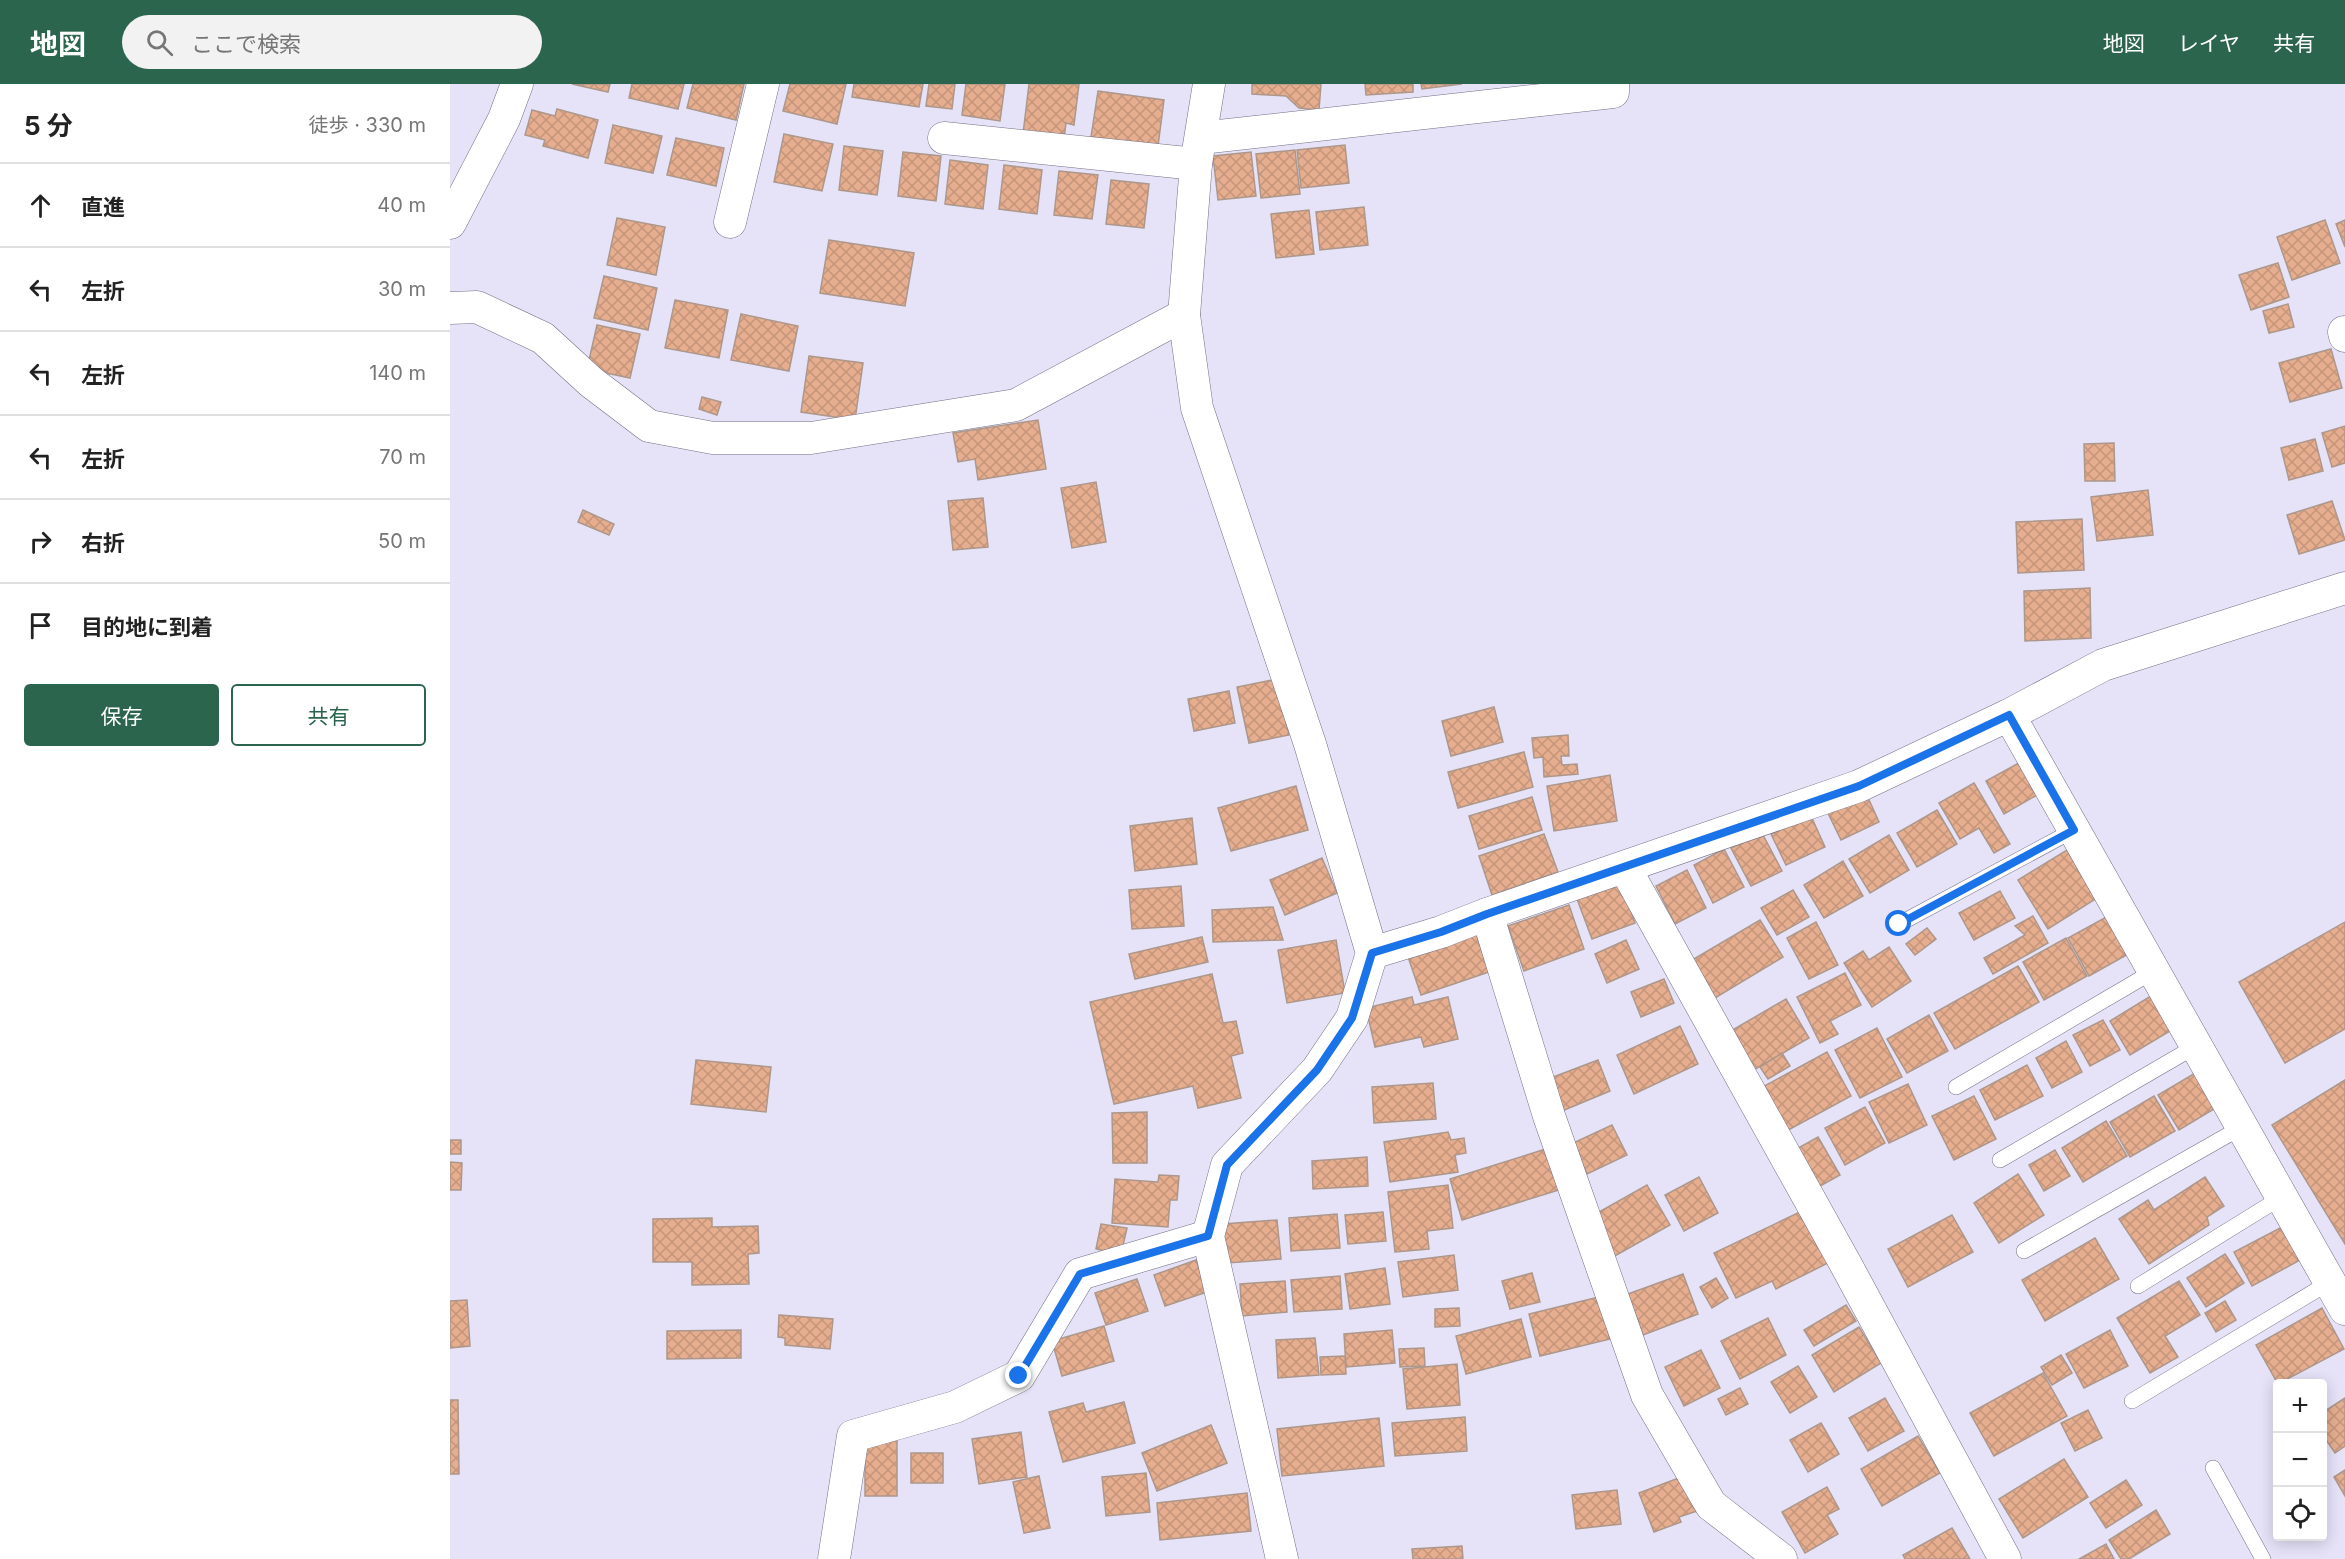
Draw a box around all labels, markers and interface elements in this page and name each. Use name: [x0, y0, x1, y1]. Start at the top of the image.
search box: [122, 15, 542, 69]
icon: search: [143, 26, 176, 59]
text: 地図: [30, 27, 86, 61]
text: ここで検索: [191, 31, 301, 57]
text: 地図: [2103, 31, 2145, 56]
text: レイヤ: [2178, 31, 2240, 56]
text: 共有: [2273, 31, 2315, 56]
text: 5 分: [24, 110, 73, 141]
text: 徒歩 · 330 m: [309, 113, 426, 137]
icon: ahead: [24, 189, 57, 222]
text: 40 m: [377, 193, 426, 217]
text: 直進: [81, 194, 125, 220]
icon: left: [24, 273, 57, 306]
text: 30 m: [378, 277, 426, 301]
text: 左折: [81, 278, 125, 304]
icon: left: [24, 357, 57, 390]
text: 140 m: [369, 361, 426, 385]
text: 左折: [81, 362, 125, 388]
icon: left: [24, 441, 57, 474]
text: 70 m: [379, 445, 426, 469]
text: 左折: [81, 446, 125, 472]
icon: right: [24, 525, 57, 558]
text: 50 m: [378, 529, 426, 553]
text: 右折: [81, 530, 125, 556]
icon: arrive: [24, 609, 57, 642]
text: 目的地に到着: [81, 614, 213, 640]
button: 保存: [24, 684, 219, 746]
button: 共有: [231, 684, 426, 746]
route start: [1885, 910, 1911, 936]
route end: [1005, 1362, 1031, 1388]
map controls: [2273, 1379, 2327, 1541]
button: +: [2273, 1379, 2327, 1433]
button: −: [2273, 1433, 2327, 1487]
button: locate: [2273, 1487, 2327, 1541]

